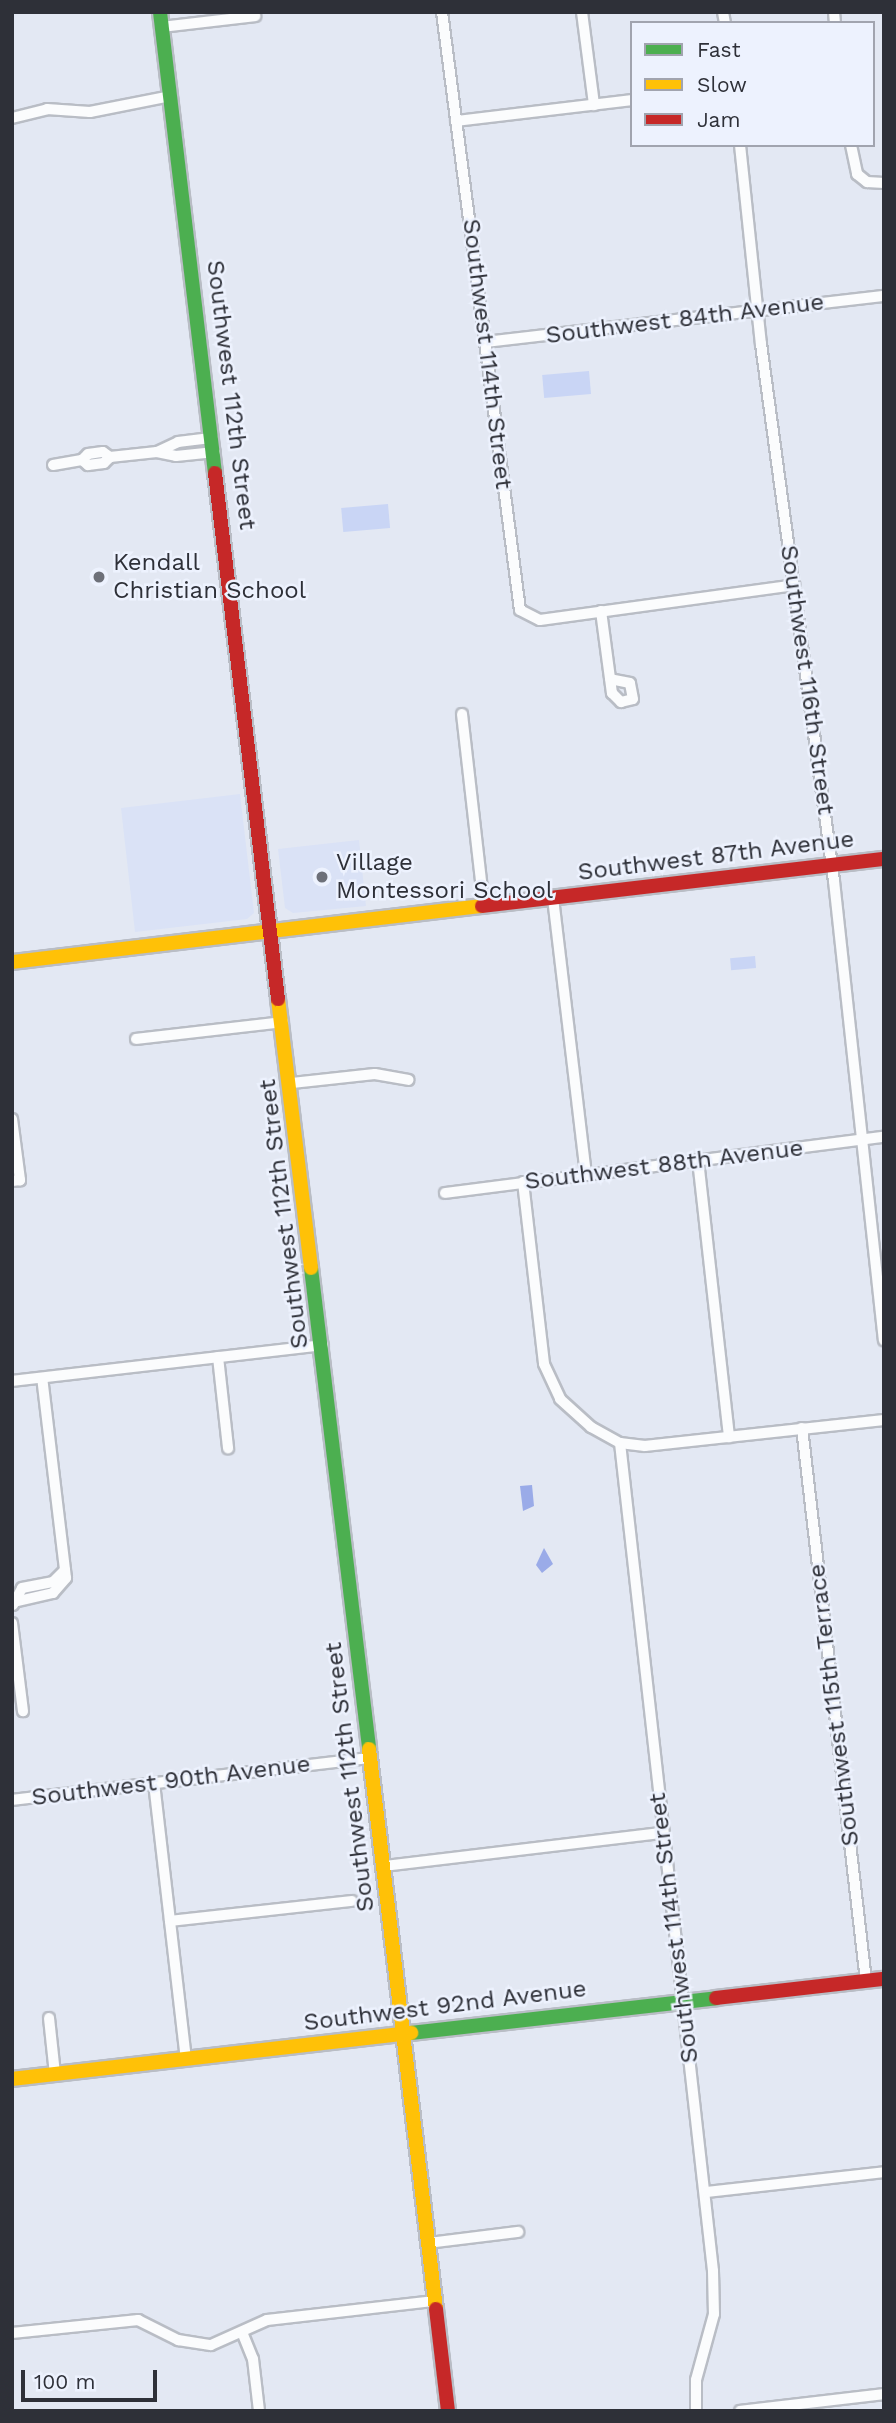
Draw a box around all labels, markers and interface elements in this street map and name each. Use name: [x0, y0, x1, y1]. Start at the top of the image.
legend: [630, 21, 875, 147]
text: Fast: [697, 37, 741, 62]
text: Slow: [697, 72, 747, 97]
text: Jam: [697, 107, 740, 132]
street label: Southwest 114th Street: [456, 217, 518, 491]
street label: Southwest 112th Street: [200, 258, 262, 532]
street label: Southwest 84th Avenue: [544, 288, 826, 350]
street label: Southwest 116th Street: [774, 543, 840, 817]
place label: Kendall Christian School: [113, 549, 306, 605]
marker: Kendall Christian School: [91, 569, 107, 585]
street label: Southwest 87th Avenue: [576, 825, 856, 887]
place label: Village Montessori School: [336, 849, 553, 905]
marker: Village Montessori School: [314, 869, 330, 885]
street label: Southwest 112th Street: [253, 1077, 315, 1351]
street label: Southwest 88th Avenue: [523, 1134, 805, 1196]
street label: Southwest 115th Terrace: [802, 1562, 866, 1848]
street label: Southwest 112th Street: [319, 1640, 381, 1914]
street label: Southwest 90th Avenue: [30, 1750, 312, 1812]
street label: Southwest 114th Street: [643, 1791, 705, 2065]
street label: Southwest 92nd Avenue: [302, 1974, 588, 2038]
scale bar: [24, 2356, 161, 2400]
text: 100 m: [34, 2369, 96, 2394]

